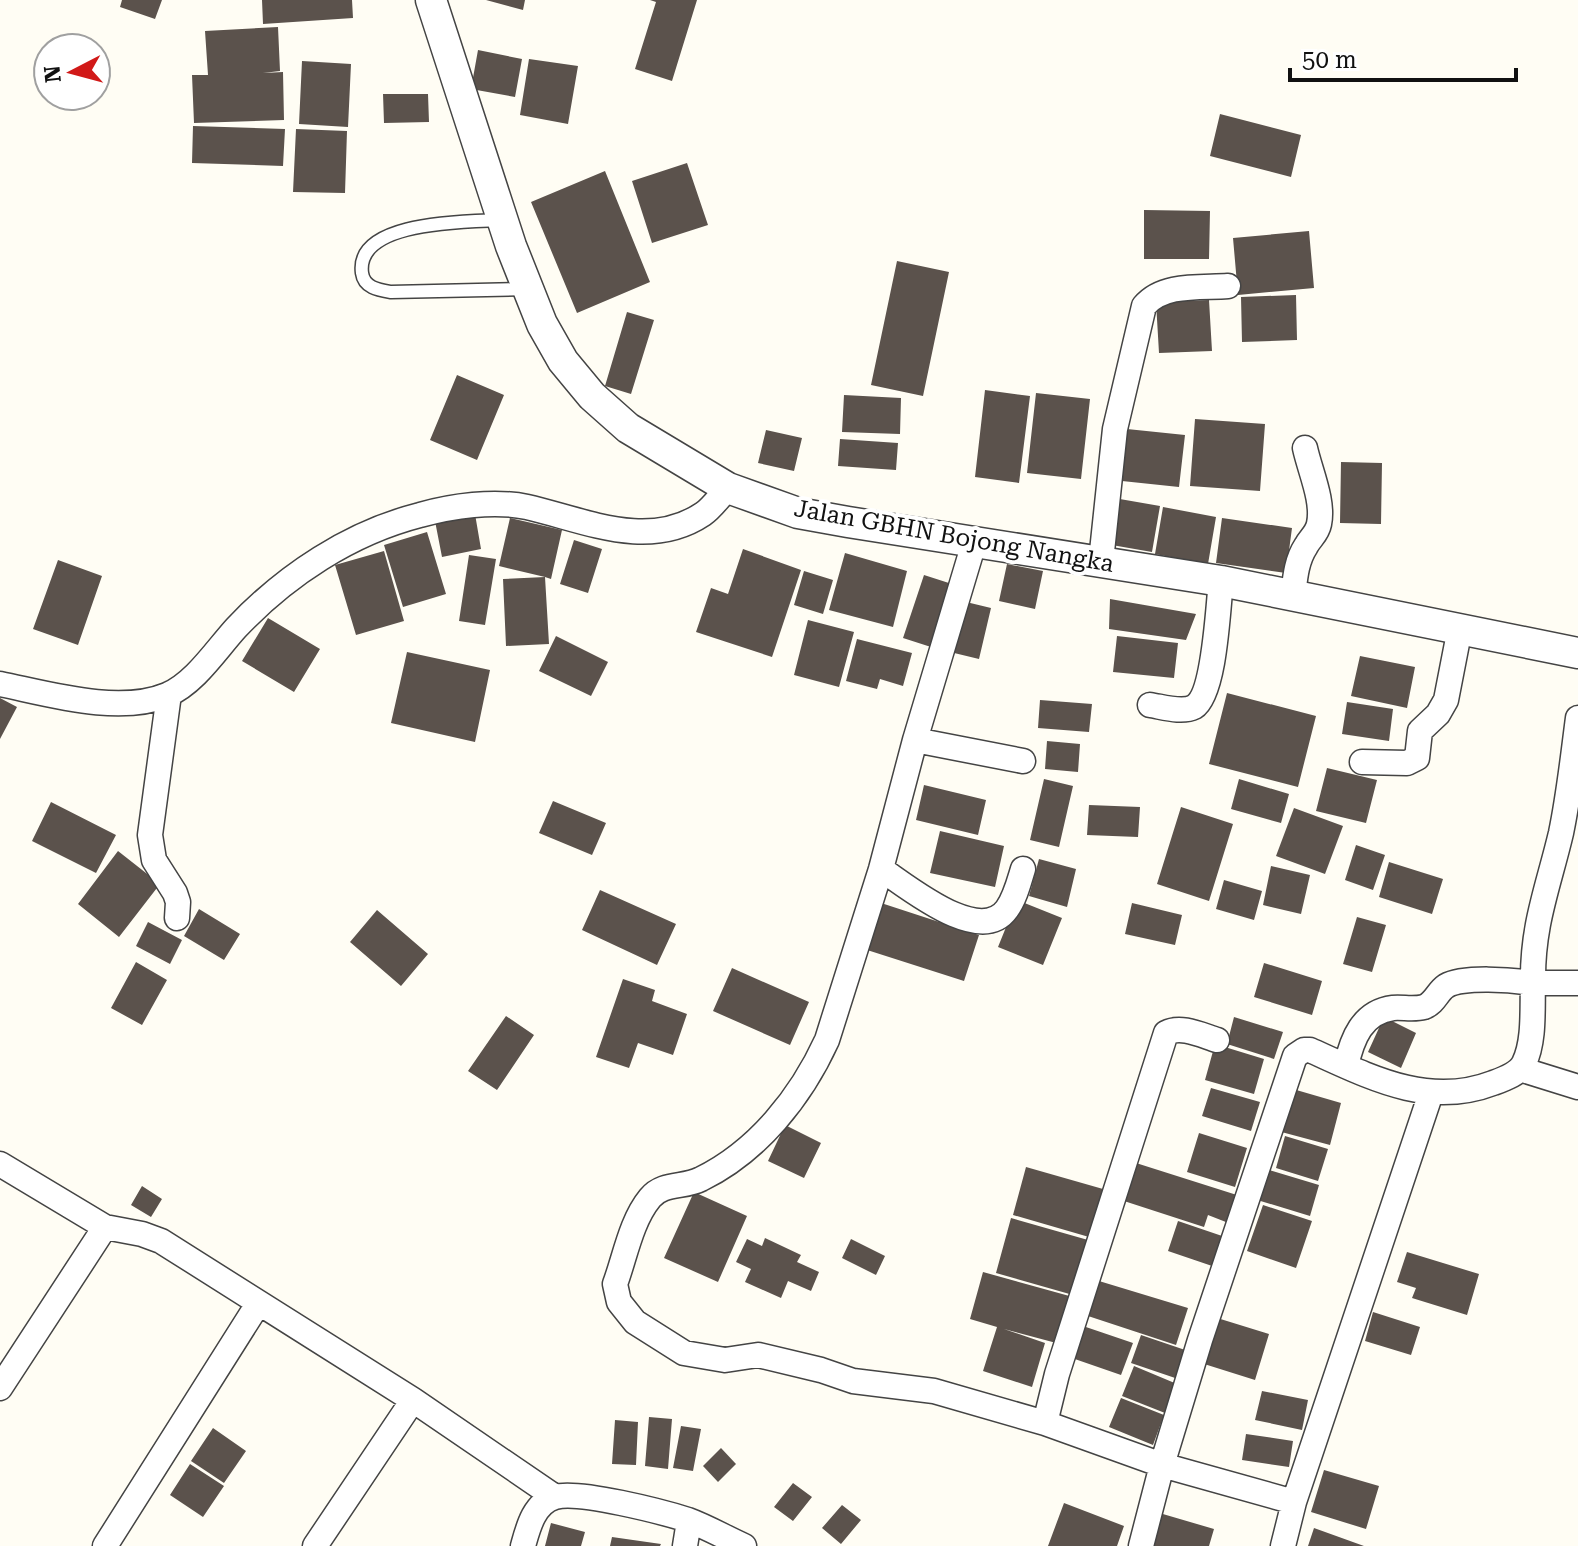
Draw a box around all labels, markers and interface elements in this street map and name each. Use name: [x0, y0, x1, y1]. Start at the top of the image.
north arrow: [32, 32, 112, 112]
scale bar: [1290, 32, 1516, 82]
text: 50 m: [1302, 46, 1357, 74]
text: N: [39, 64, 66, 84]
street label: Jalan GBHN Bojong Nangka: [792, 494, 1116, 578]

